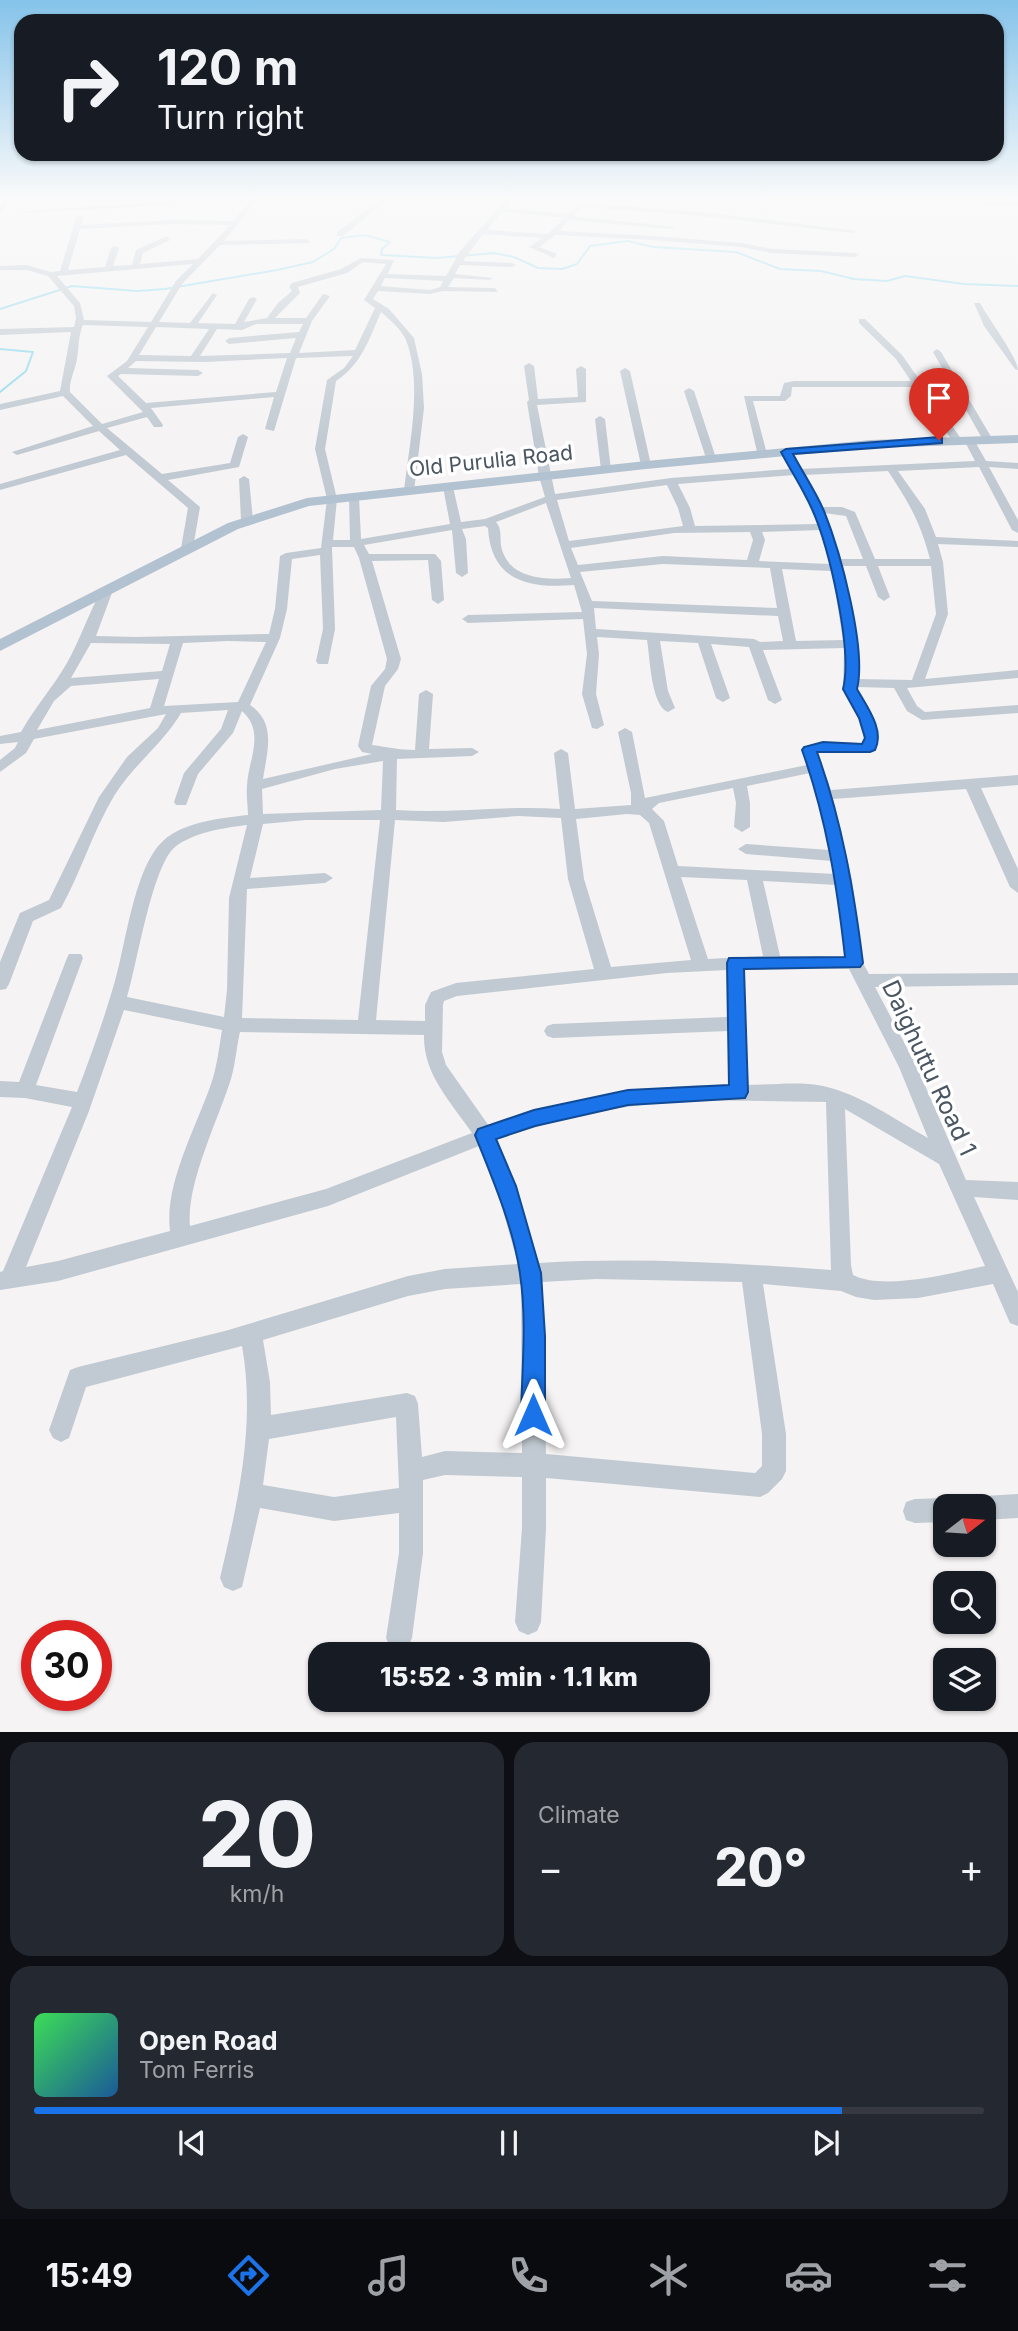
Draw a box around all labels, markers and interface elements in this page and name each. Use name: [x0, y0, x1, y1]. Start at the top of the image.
text: 120 m: [157, 38, 298, 97]
icon: right: [42, 42, 133, 133]
text: Turn right: [157, 98, 304, 137]
pin: [909, 368, 969, 440]
icon: arrive: [920, 379, 958, 417]
street label: Old Purulia Road: [408, 439, 574, 482]
street label: Daighuttu Road 1: [876, 975, 983, 1160]
position arrow: [496, 1378, 570, 1452]
north arrow: [933, 1494, 996, 1558]
map controls: [933, 1494, 996, 1711]
button: search: [933, 1571, 996, 1634]
speed limit sign: 30: [21, 1620, 112, 1711]
button: layers: [933, 1648, 996, 1711]
text: 15:52 · 3 min · 1.1 km: [380, 1661, 638, 1692]
text: 20: [198, 1779, 316, 1889]
text: Climate: [538, 1801, 620, 1829]
text: 20°: [714, 1836, 808, 1899]
text: −: [538, 1845, 563, 1891]
text: +: [959, 1845, 984, 1891]
text: km/h: [230, 1880, 284, 1908]
text: Open Road: [139, 2025, 278, 2056]
text: Tom Ferris: [139, 2056, 254, 2084]
icon: previous: [173, 2124, 211, 2162]
icon: pause: [490, 2124, 528, 2162]
icon: next: [807, 2124, 845, 2162]
icon: directions: [224, 2251, 273, 2300]
icon: music: [364, 2251, 413, 2300]
icon: phone: [504, 2251, 553, 2300]
icon: climate: [644, 2251, 693, 2300]
icon: car: [784, 2251, 833, 2300]
icon: filters: [923, 2251, 972, 2300]
text: 15:49: [45, 2256, 133, 2295]

